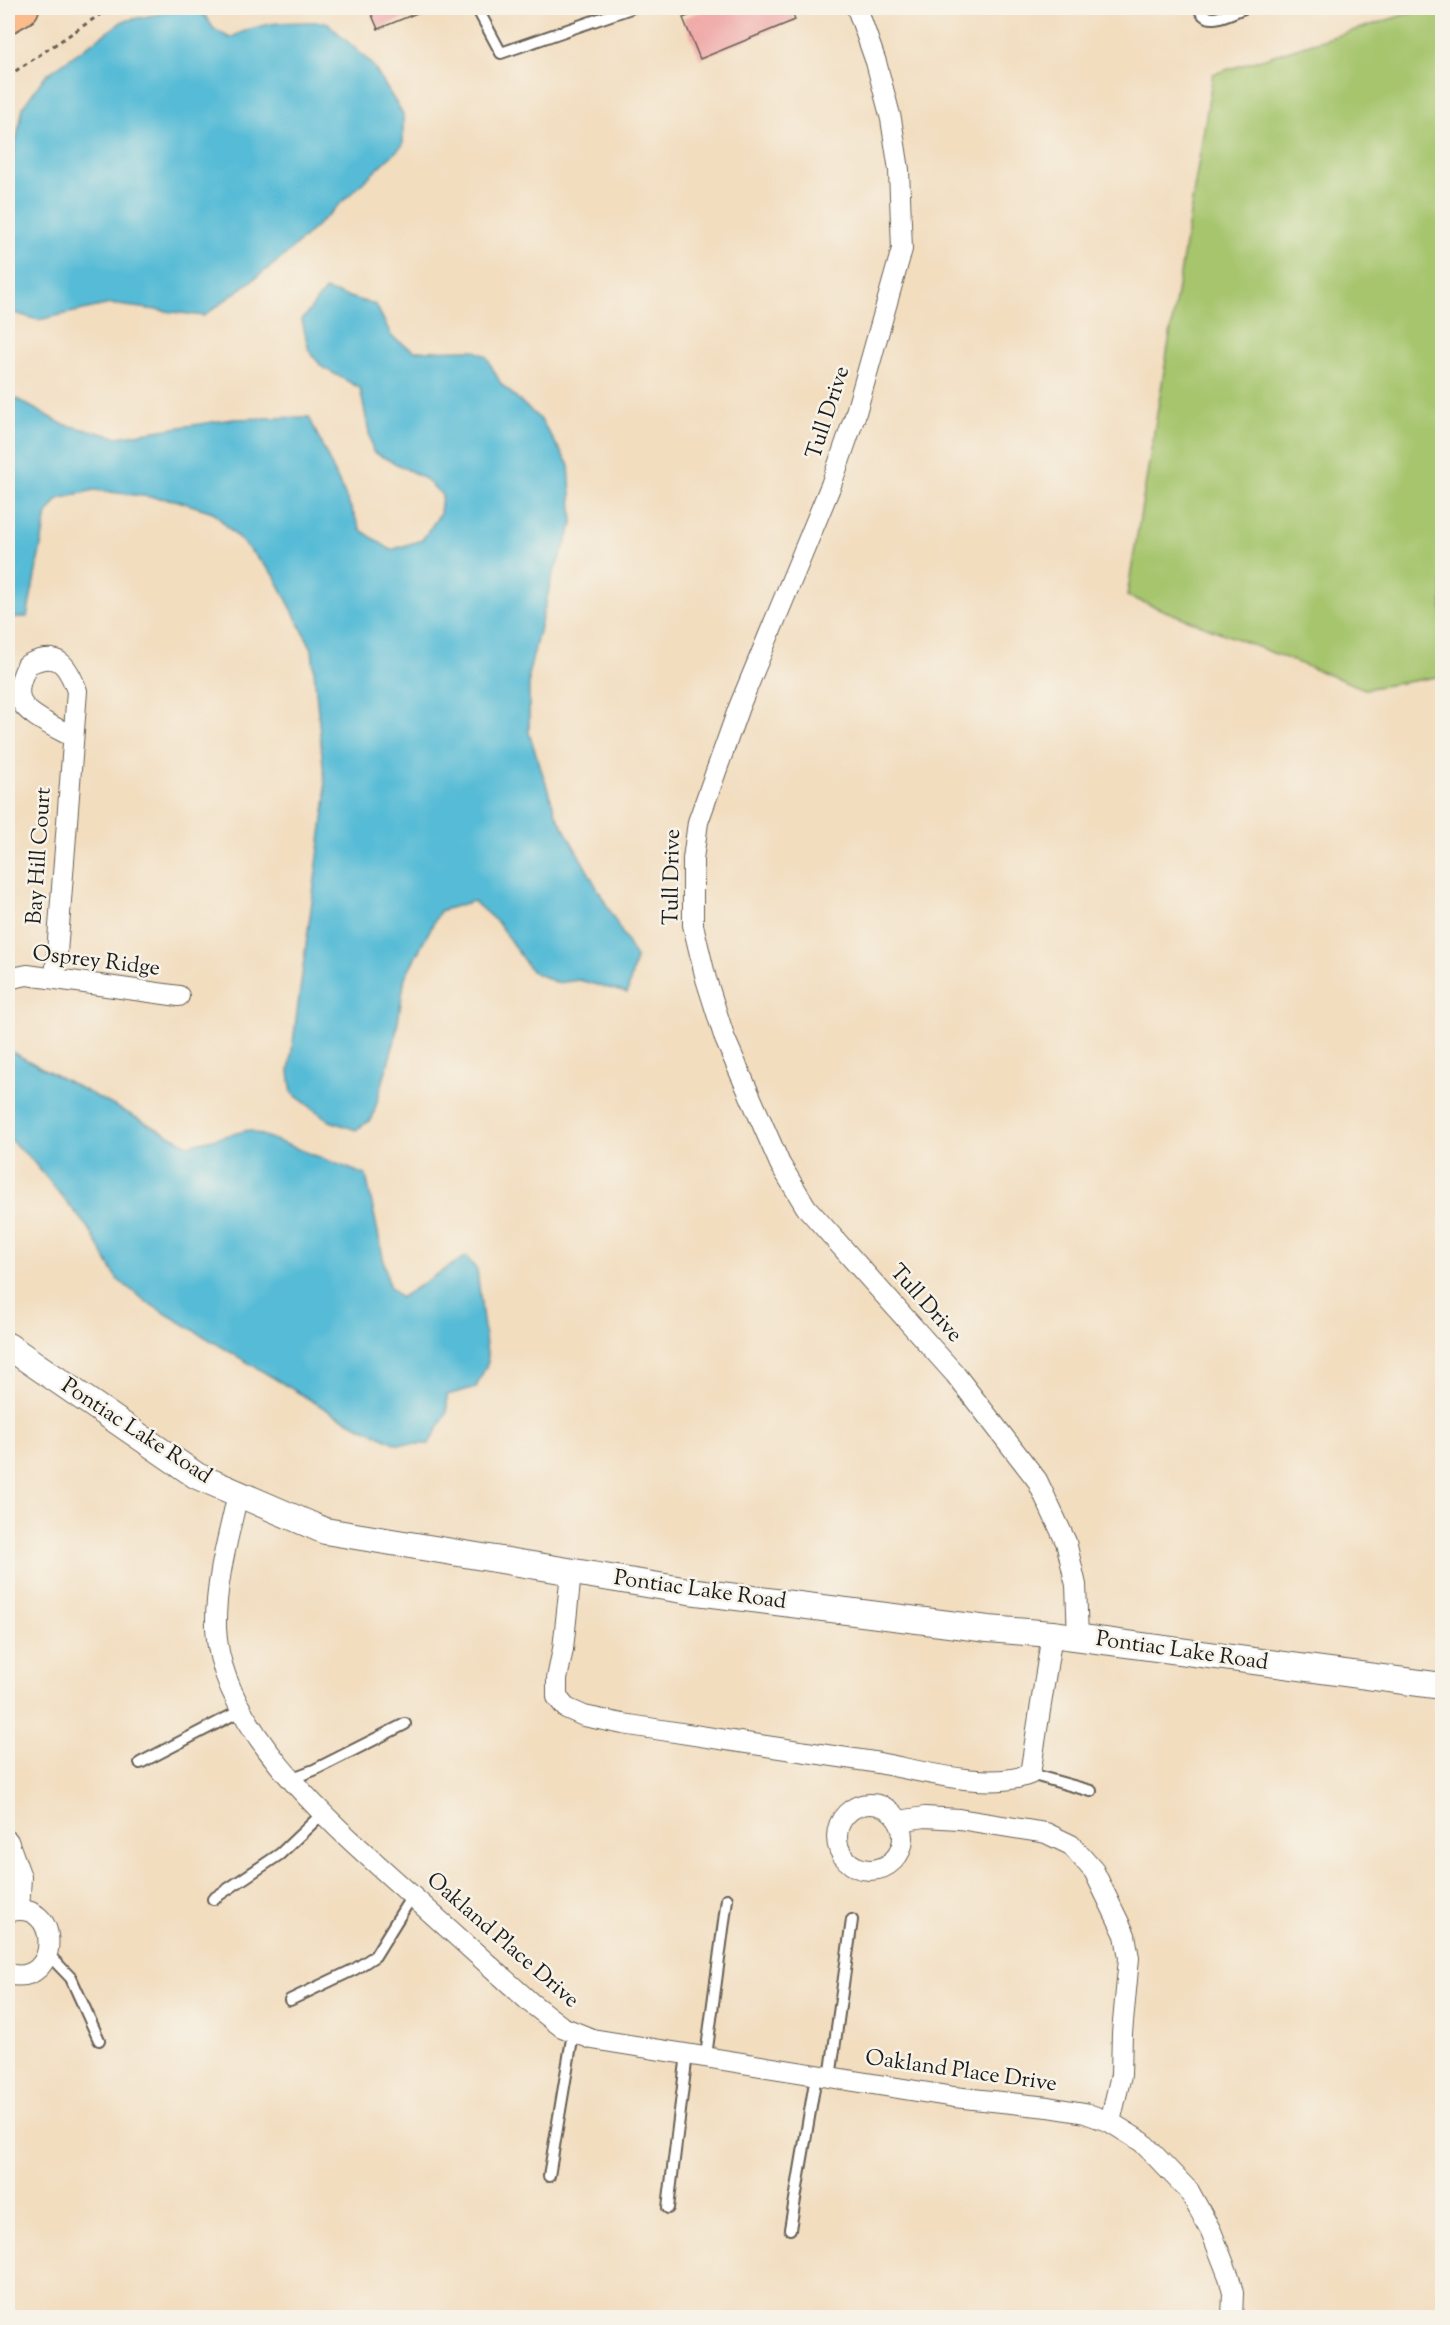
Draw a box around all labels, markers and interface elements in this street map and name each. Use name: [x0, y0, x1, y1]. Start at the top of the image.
street label: Tull Drive: [799, 362, 859, 464]
street label: Bay Hill Court: [19, 786, 61, 926]
street label: Tull Drive: [656, 829, 690, 925]
street label: Osprey Ridge: [30, 938, 162, 986]
street label: Tull Drive: [881, 1258, 969, 1350]
street label: Pontiac Lake Road: [54, 1371, 218, 1493]
street label: Pontiac Lake Road: [612, 1563, 788, 1619]
street label: Pontiac Lake Road: [1094, 1624, 1270, 1680]
street label: Oakland Place Drive: [419, 1866, 585, 2016]
street label: Oakland Place Drive: [863, 2043, 1059, 2101]

